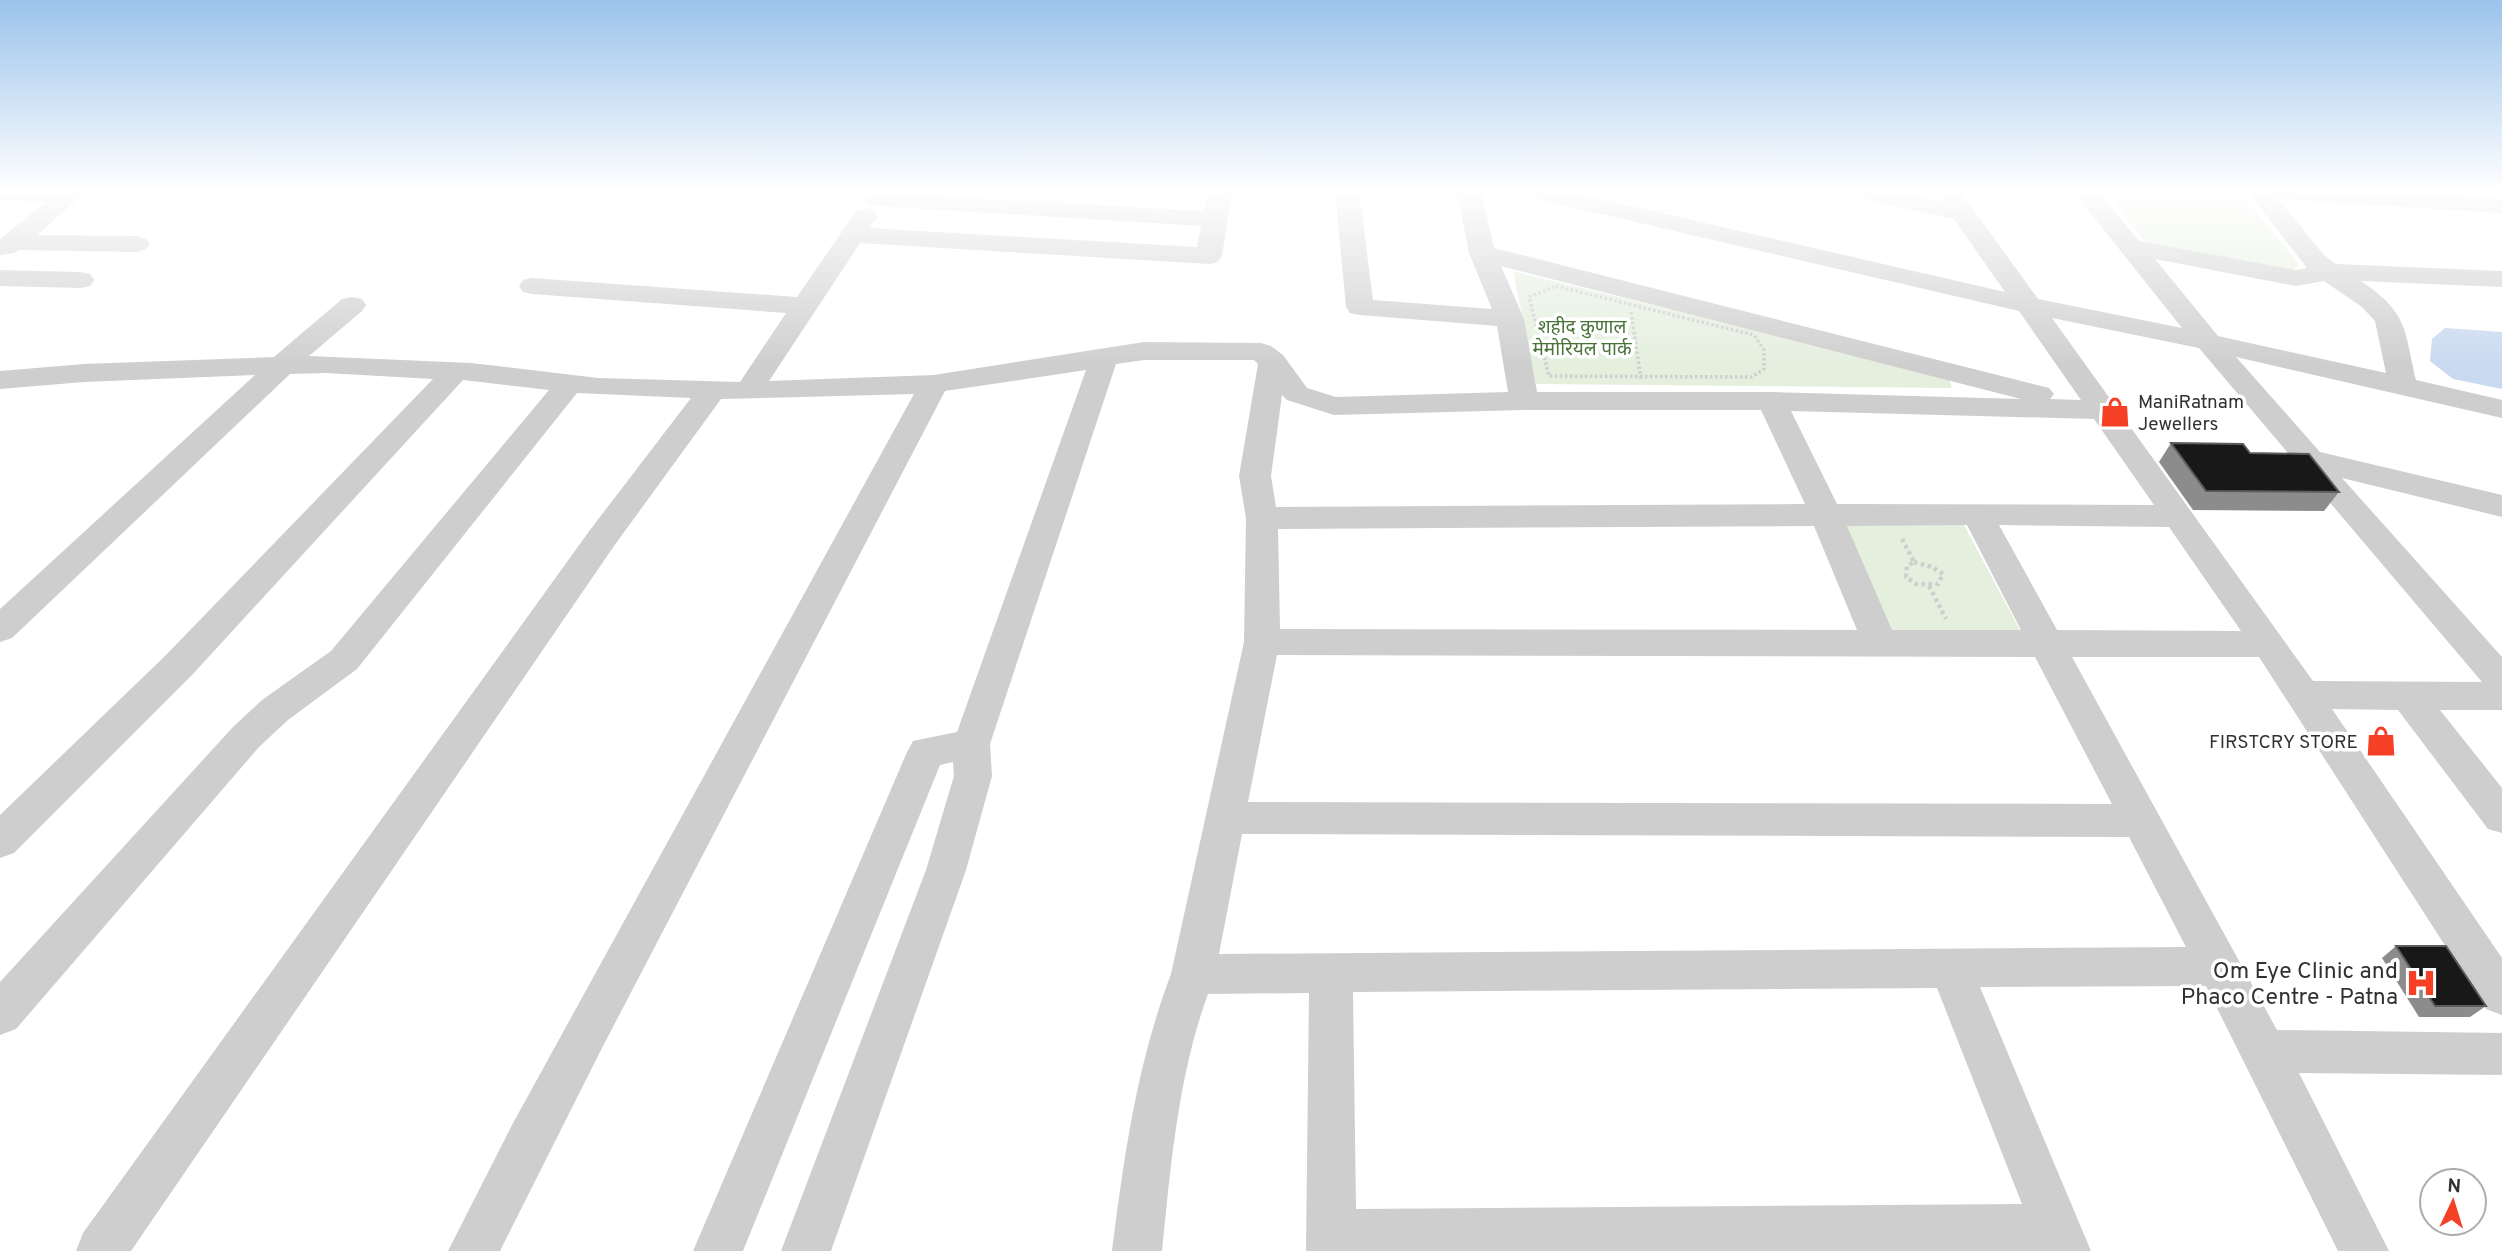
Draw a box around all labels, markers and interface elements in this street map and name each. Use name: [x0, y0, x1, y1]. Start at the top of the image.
park label: शहीद कुणाल मेमोरियल पार्क: [1532, 316, 1632, 362]
place label: ManiRatnam Jewellers: [2138, 391, 2244, 437]
shop icon: ManiRatnam Jewellers: [2098, 395, 2132, 429]
shop icon: FIRSTCRY STORE: [2364, 724, 2398, 758]
place label: FIRSTCRY STORE: [2209, 731, 2358, 755]
place label: Om Eye Clinic and Phaco Centre - Patna: [2181, 958, 2398, 1013]
hospital icon: Om Eye Clinic and Phaco Centre - Patna: [2404, 966, 2438, 1000]
north arrow: [2418, 1167, 2488, 1237]
text: N: [2446, 1175, 2462, 1199]

